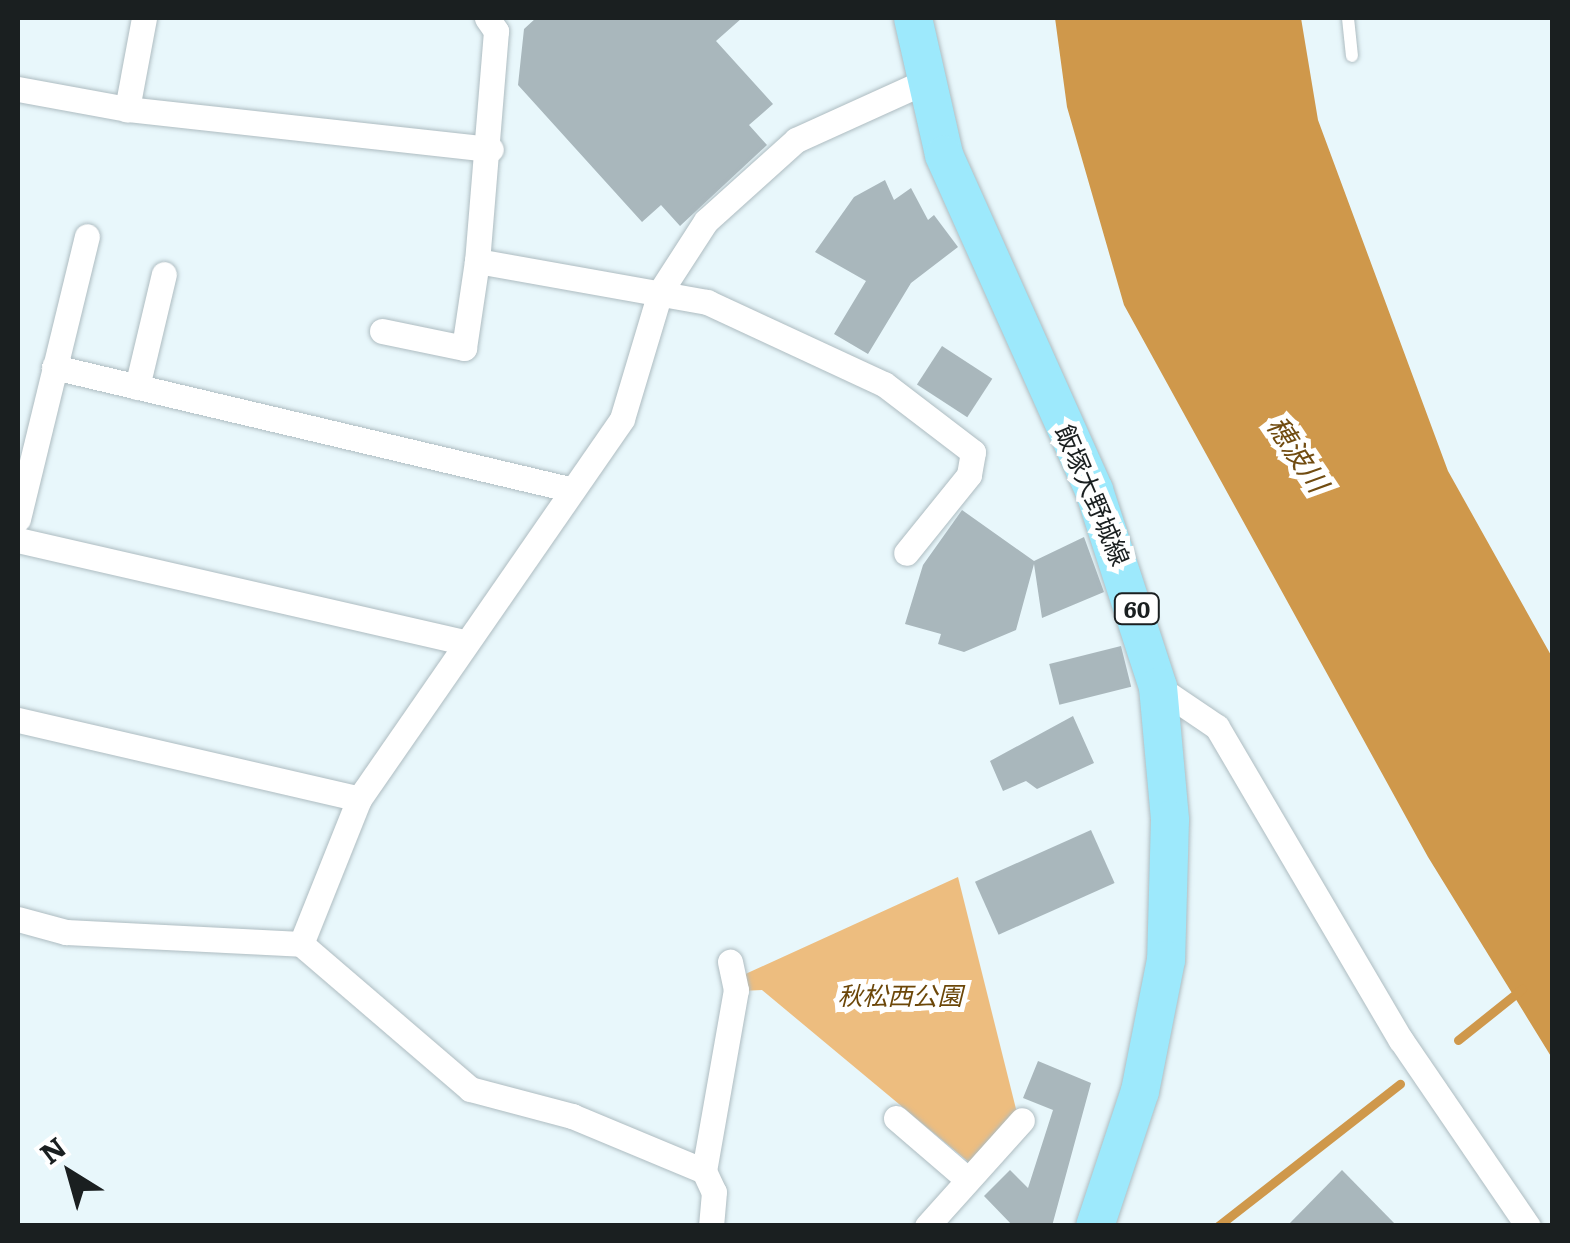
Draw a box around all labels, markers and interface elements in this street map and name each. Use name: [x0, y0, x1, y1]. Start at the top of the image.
water label: 穂波川: [1262, 409, 1336, 497]
street label: 飯塚大野城線: [1050, 420, 1136, 570]
road number: 60: [1112, 592, 1162, 626]
park label: 秋松西公園: [838, 980, 962, 1010]
north arrow: [20, 1123, 120, 1223]
text: N: [30, 1125, 74, 1173]

